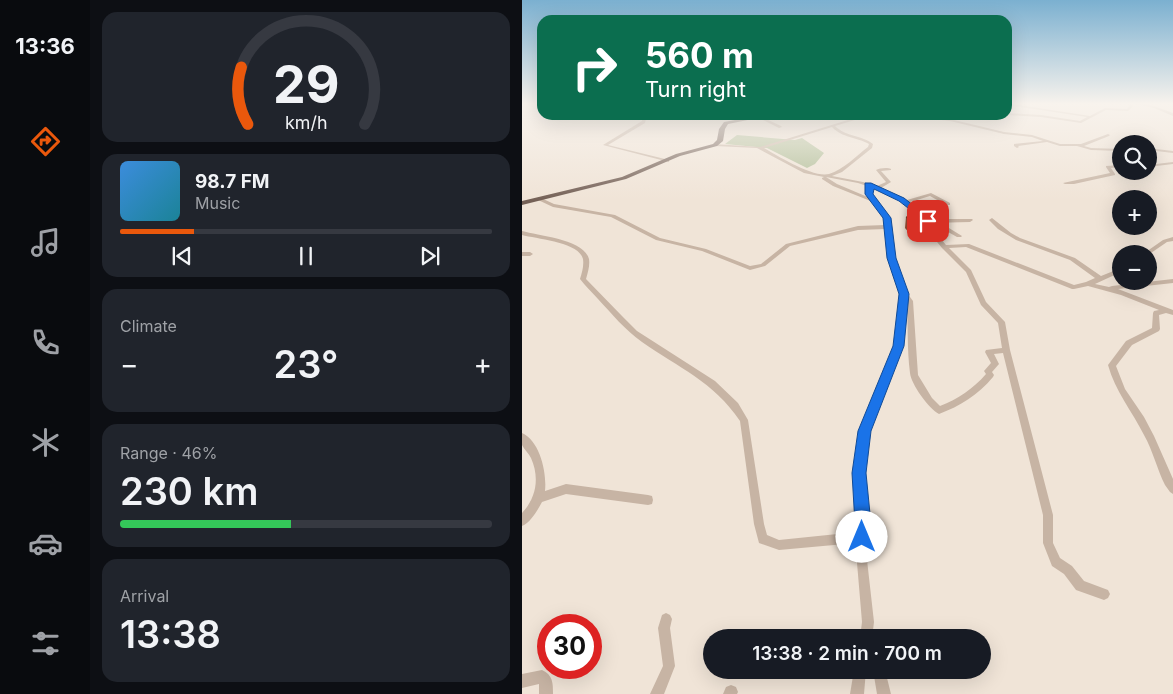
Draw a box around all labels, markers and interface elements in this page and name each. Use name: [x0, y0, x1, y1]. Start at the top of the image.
text: 13:36: [15, 33, 75, 59]
text: 560 m: [645, 34, 754, 76]
icon: right: [562, 35, 627, 100]
text: 29: [273, 53, 339, 116]
text: Turn right: [645, 76, 746, 102]
text: km/h: [285, 112, 327, 133]
icon: directions: [28, 124, 63, 159]
map controls: [1112, 135, 1157, 290]
button: search: [1112, 135, 1157, 180]
text: 98.7 FM: [195, 170, 270, 193]
button: +: [1112, 190, 1157, 235]
text: Music: [195, 193, 240, 213]
pin: [907, 200, 949, 242]
icon: arrive: [914, 207, 942, 235]
icon: music: [28, 225, 63, 260]
icon: previous: [168, 242, 196, 270]
icon: pause: [292, 242, 320, 270]
icon: next: [416, 242, 444, 270]
button: −: [1112, 245, 1157, 290]
text: Climate: [120, 316, 177, 336]
icon: phone: [28, 325, 63, 360]
text: 23°: [274, 341, 338, 387]
text: −: [120, 347, 139, 381]
text: +: [473, 347, 492, 381]
icon: climate: [28, 425, 63, 460]
text: Range · 46%: [120, 443, 217, 463]
text: 230 km: [120, 468, 258, 514]
position arrow: [835, 510, 887, 562]
icon: car: [28, 526, 63, 561]
text: Arrival: [120, 586, 169, 606]
text: 13:38: [120, 611, 221, 657]
speed limit sign: 30: [537, 614, 602, 679]
icon: filters: [28, 626, 63, 661]
text: 13:38 · 2 min · 700 m: [752, 642, 942, 665]

